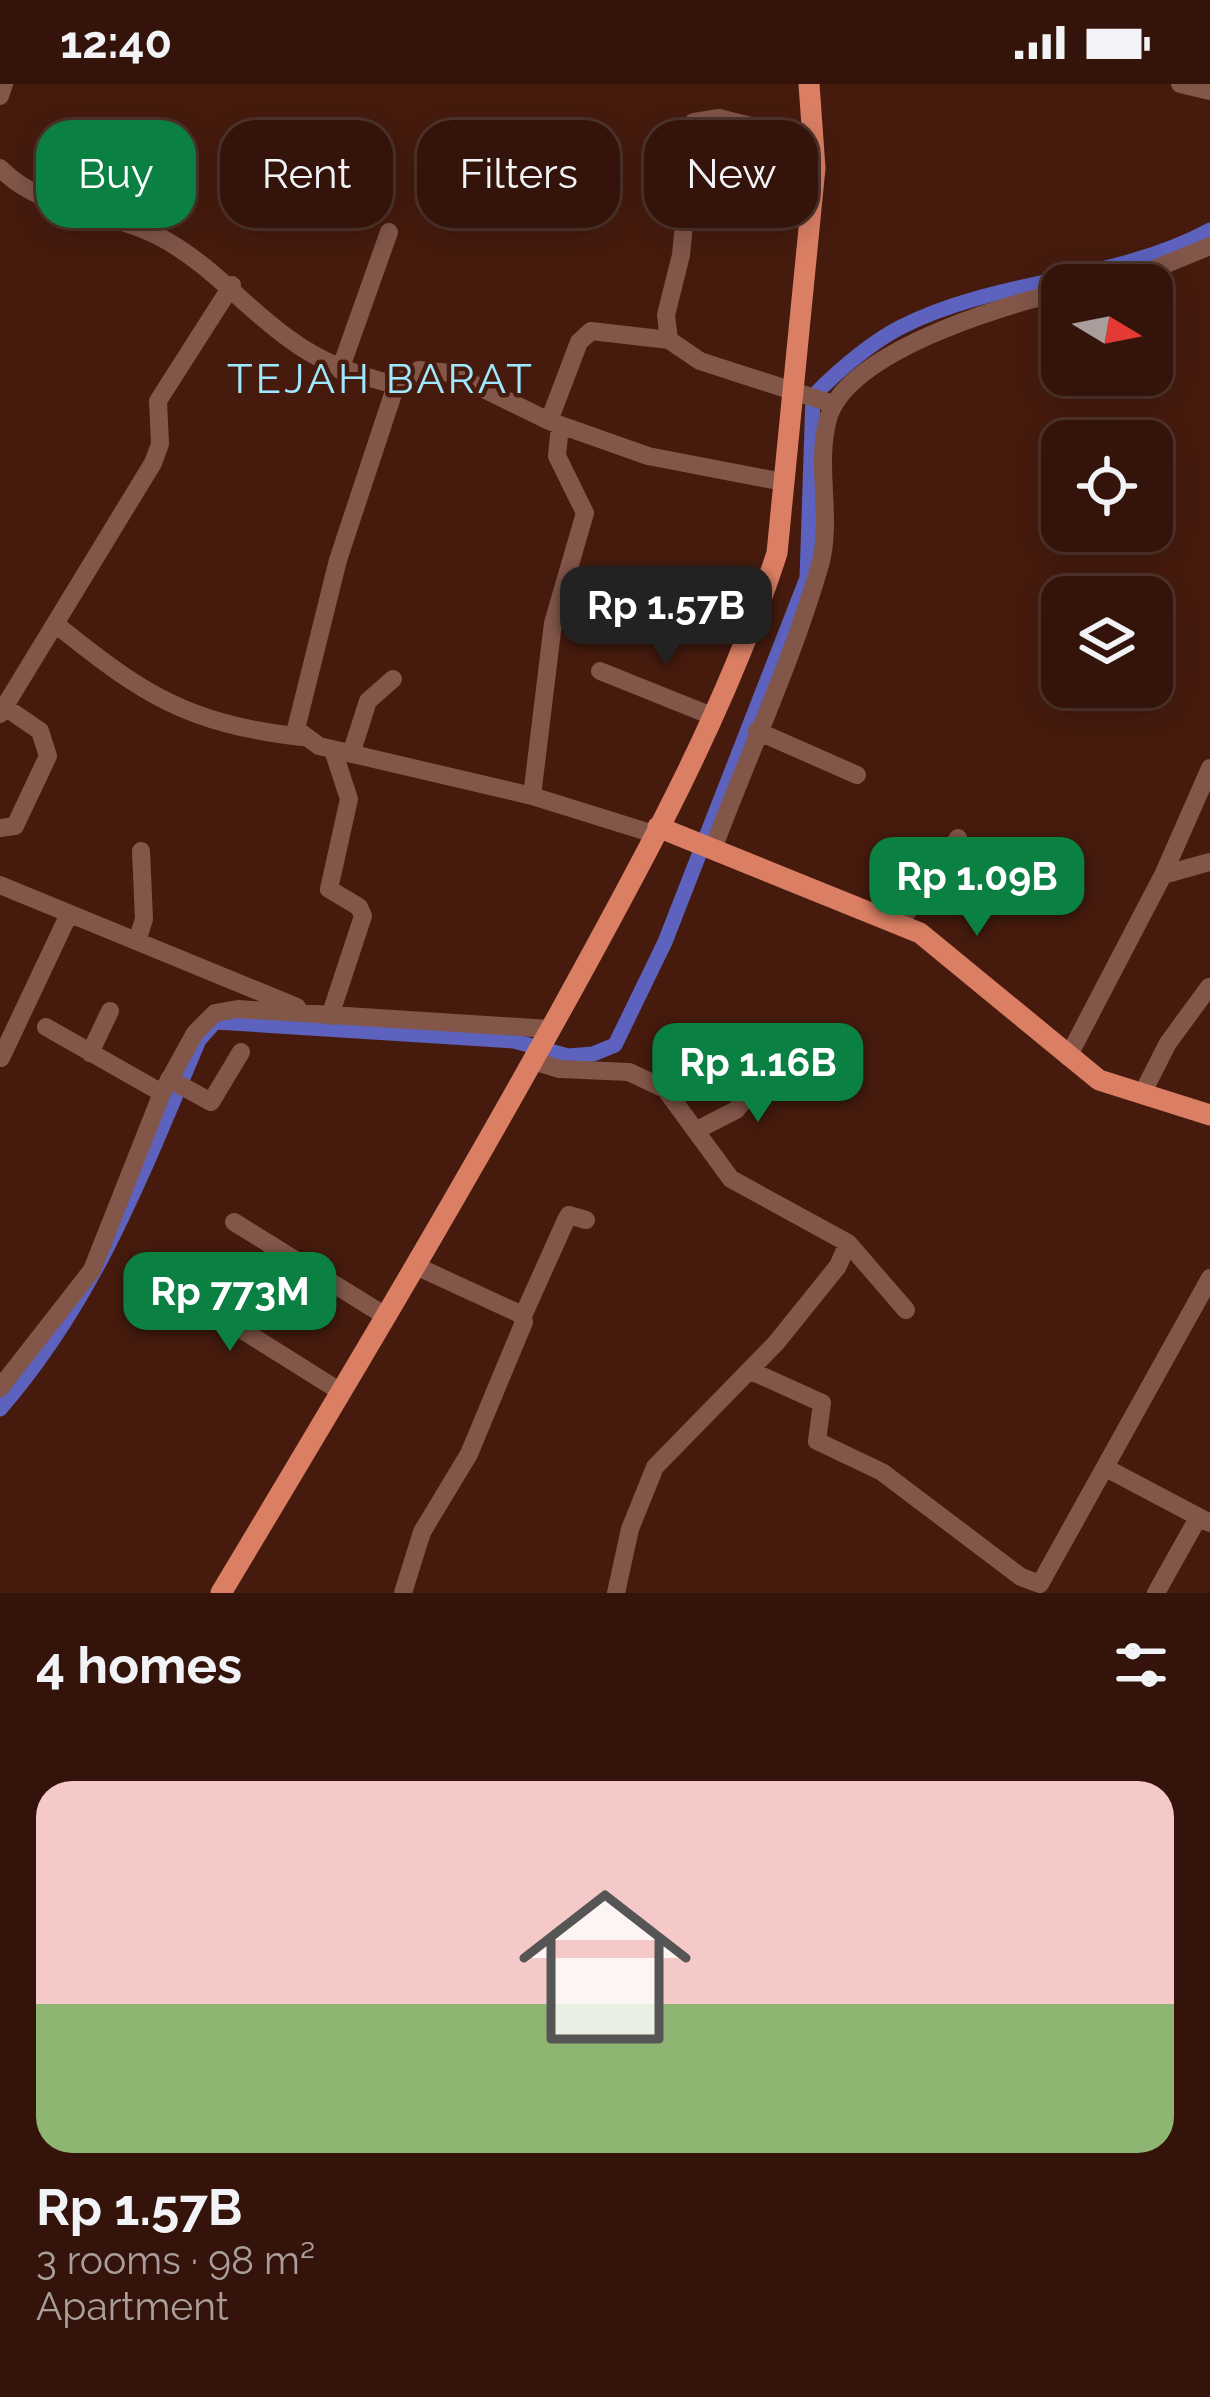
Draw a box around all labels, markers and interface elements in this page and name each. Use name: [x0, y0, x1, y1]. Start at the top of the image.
text: 12:40: [60, 16, 172, 69]
chip: Buy: [36, 120, 196, 228]
chip: Rent: [220, 120, 393, 228]
chip: Filters: [417, 120, 620, 228]
chip: New: [644, 120, 818, 228]
north arrow: [1041, 264, 1173, 396]
map controls: [1041, 264, 1173, 708]
district label: TEJAH BARAT: [227, 354, 535, 403]
button: locate: [1041, 420, 1173, 552]
pin: Rp 1.57B: [542, 566, 790, 668]
button: layers: [1041, 576, 1173, 708]
text: Rp 1.57B: [587, 582, 745, 628]
pin: Rp 1.09B: [853, 837, 1101, 939]
text: Rp 1.09B: [896, 853, 1058, 899]
pin: Rp 1.16B: [634, 1023, 882, 1125]
text: Rp 1.16B: [679, 1039, 837, 1085]
pin: Rp 773M: [119, 1252, 341, 1354]
text: Rp 773M: [150, 1268, 310, 1314]
icon: filters: [1108, 1632, 1174, 1698]
text: 4 homes: [36, 1635, 242, 1695]
icon: home: [497, 1859, 713, 2075]
text: Rp 1.57B: [36, 2177, 242, 2237]
text: 3 rooms · 98 m²: [36, 2237, 315, 2283]
text: Apartment: [36, 2283, 229, 2329]

